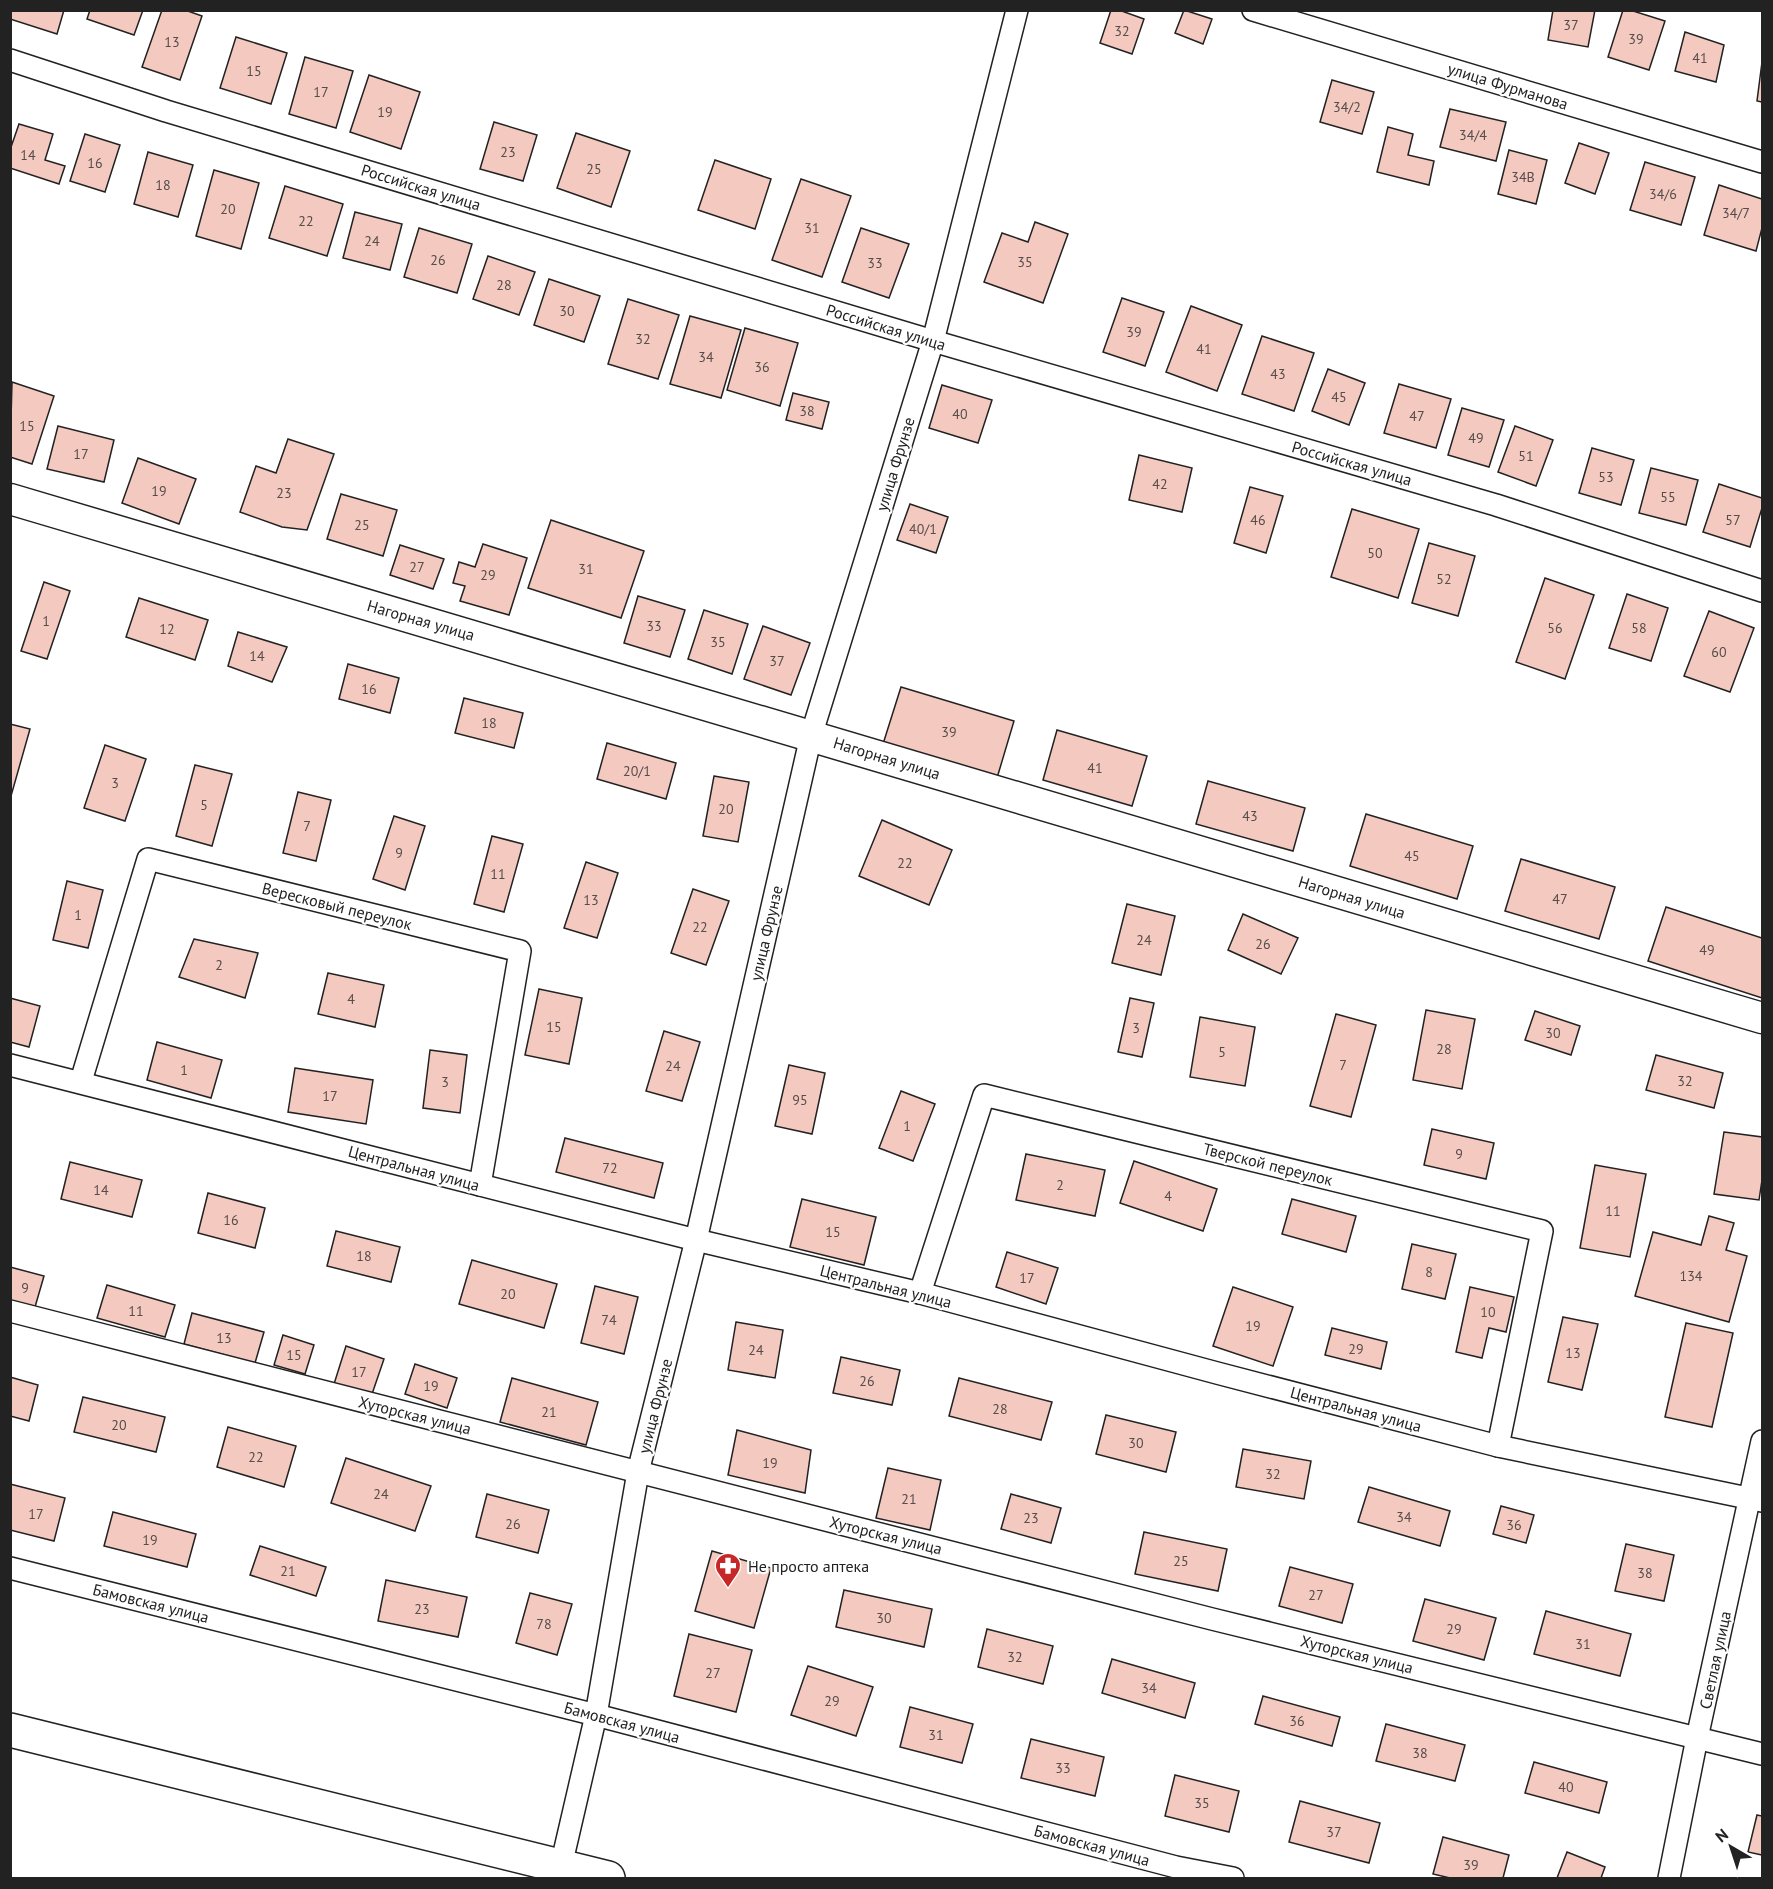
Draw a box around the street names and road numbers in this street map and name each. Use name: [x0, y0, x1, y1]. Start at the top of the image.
street label: улица Фурманова: [1445, 58, 1571, 114]
street label: Российская улица: [359, 159, 483, 215]
street label: Российская улица: [824, 299, 948, 355]
street label: улица Фрунзе: [871, 415, 919, 513]
street label: Российская улица: [1290, 436, 1414, 490]
street label: Нагорная улица: [365, 595, 477, 645]
street label: Нагорная улица: [831, 732, 943, 784]
street label: Нагорная улица: [1296, 871, 1408, 923]
street label: Вересковый переулок: [260, 878, 414, 934]
street label: улица Фрунзе: [745, 883, 787, 983]
street label: Тверской переулок: [1201, 1138, 1335, 1190]
street label: Центральная улица: [346, 1141, 482, 1195]
street label: Центральная улица: [818, 1260, 954, 1312]
street label: улица Фрунзе: [634, 1356, 676, 1456]
street label: Центральная улица: [1288, 1382, 1424, 1436]
street label: Хуторская улица: [357, 1391, 473, 1439]
street label: Хуторская улица: [828, 1511, 944, 1559]
street label: Бамовская улица: [91, 1579, 211, 1627]
street label: Светлая улица: [1695, 1609, 1735, 1711]
street label: Хуторская улица: [1299, 1630, 1415, 1678]
street label: Бамовская улица: [562, 1697, 682, 1747]
street label: Бамовская улица: [1032, 1820, 1152, 1870]

